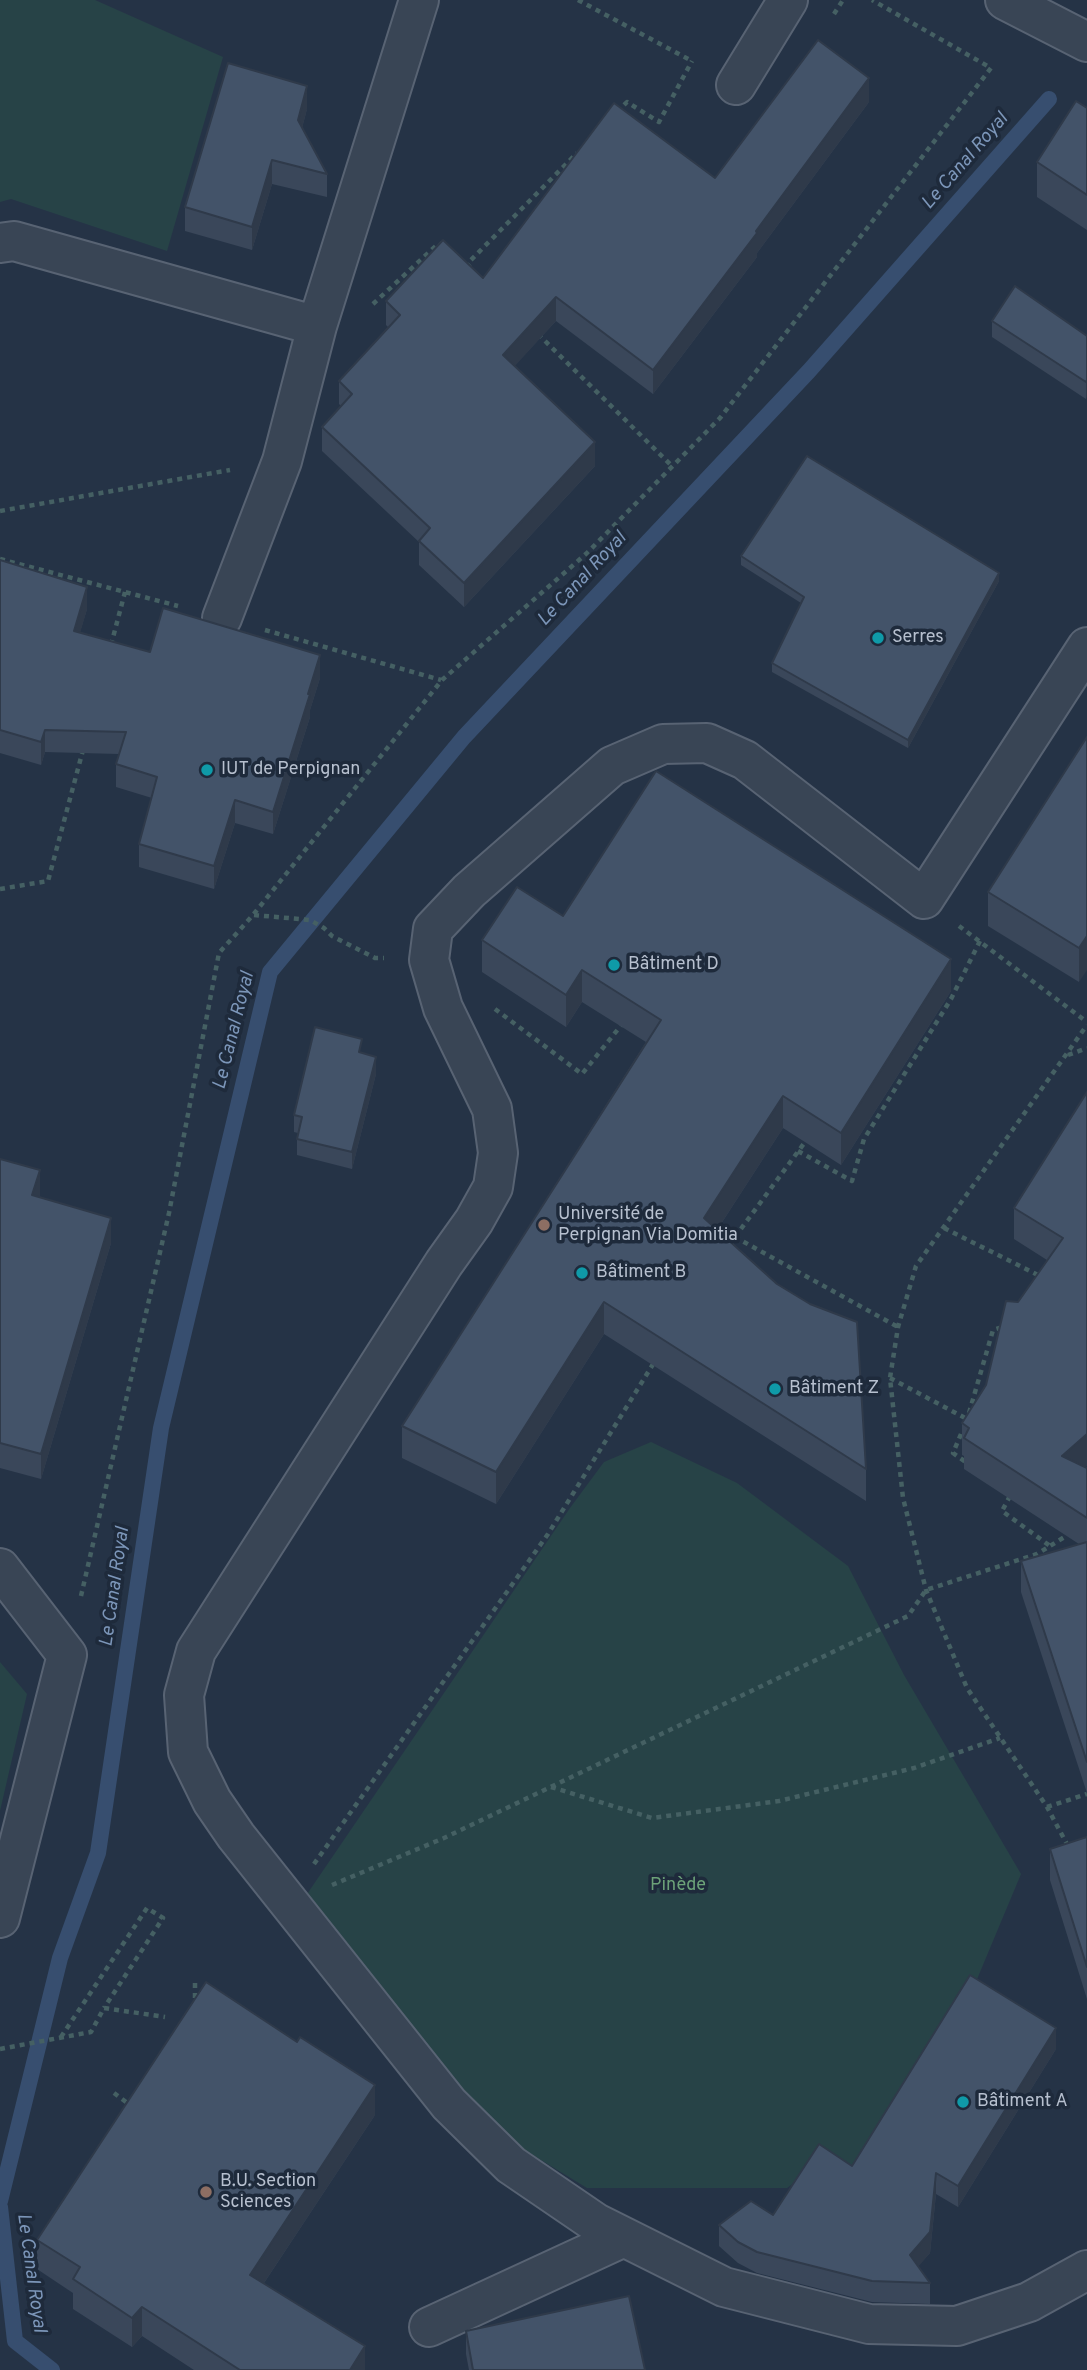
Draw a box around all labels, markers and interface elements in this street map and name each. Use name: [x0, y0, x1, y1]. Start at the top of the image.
water label: Le Canal Royal: [918, 109, 1014, 215]
water label: Le Canal Royal: [534, 528, 632, 632]
place label: Serres: [892, 627, 944, 649]
marker: Serres: [870, 630, 886, 646]
place label: IUT de Perpignan: [221, 759, 360, 781]
marker: IUT de Perpignan: [199, 762, 215, 778]
place label: Bâtiment D: [628, 954, 719, 976]
marker: Bâtiment D: [606, 957, 622, 973]
water label: Le Canal Royal: [209, 970, 261, 1092]
place label: Université de Perpignan Via Domitia: [558, 1204, 738, 1246]
marker: Université de Perpignan Via Domitia: [536, 1217, 552, 1233]
place label: Bâtiment B: [596, 1262, 686, 1284]
marker: Bâtiment B: [574, 1265, 590, 1281]
place label: Bâtiment Z: [789, 1378, 879, 1400]
marker: Bâtiment Z: [767, 1381, 783, 1397]
water label: Le Canal Royal: [96, 1526, 136, 1648]
park label: Pinède: [650, 1875, 706, 1897]
place label: Bâtiment A: [977, 2091, 1068, 2113]
marker: Bâtiment A: [955, 2094, 971, 2110]
place label: B.U. Section Sciences: [220, 2171, 316, 2214]
marker: B.U. Section Sciences: [198, 2184, 214, 2200]
water label: Le Canal Royal: [10, 2212, 50, 2334]

